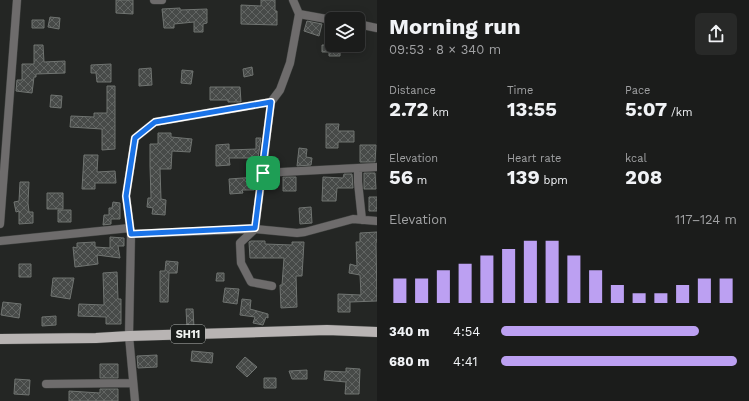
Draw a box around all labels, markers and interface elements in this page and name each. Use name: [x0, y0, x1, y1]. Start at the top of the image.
map controls: [325, 12, 365, 52]
button: layers: [325, 12, 365, 52]
button: share: [695, 13, 737, 55]
text: Morning run: [389, 14, 521, 39]
text: 09:53 · 8 × 340 m: [389, 42, 501, 57]
text: Distance: [389, 84, 436, 97]
text: Time: [507, 84, 533, 97]
text: Pace: [625, 84, 650, 97]
text: 2.72: [389, 97, 429, 121]
text: 13:55: [507, 97, 557, 121]
text: 5:07: [625, 97, 667, 121]
text: km: [429, 106, 449, 119]
text: /km: [667, 106, 693, 119]
text: Elevation: [389, 152, 438, 165]
text: Heart rate: [507, 152, 561, 165]
text: kcal: [625, 152, 647, 165]
pin: [246, 156, 280, 190]
icon: arrive: [252, 162, 274, 184]
text: 56: [389, 165, 413, 189]
text: 139: [507, 165, 540, 189]
text: 208: [625, 165, 662, 189]
text: m: [413, 174, 427, 187]
text: bpm: [540, 174, 568, 187]
text: Elevation: [389, 212, 447, 227]
text: 117–124 m: [675, 212, 737, 227]
text: 340 m: [389, 324, 429, 339]
text: 4:54: [453, 324, 480, 339]
road number: SH11: [171, 325, 205, 343]
text: 680 m: [389, 354, 429, 369]
text: 4:41: [453, 354, 478, 369]

